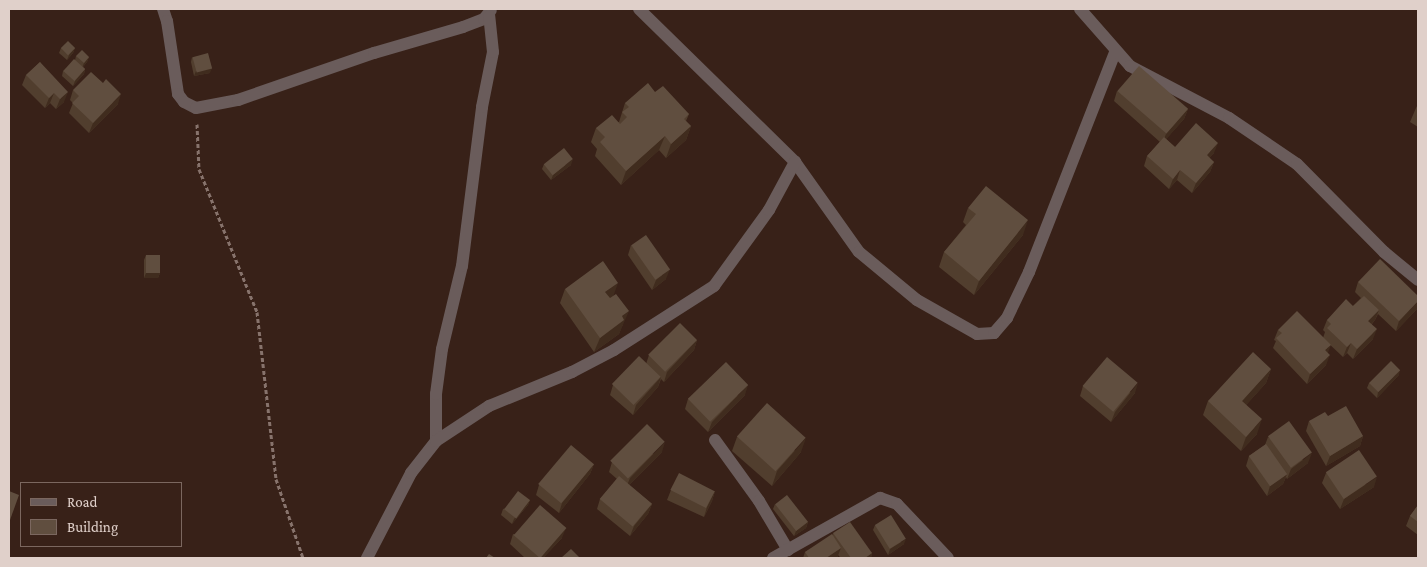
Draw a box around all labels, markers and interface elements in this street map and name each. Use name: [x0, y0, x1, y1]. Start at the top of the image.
legend: [20, 482, 182, 547]
text: Road: [67, 494, 97, 510]
text: Building: [67, 519, 118, 535]

